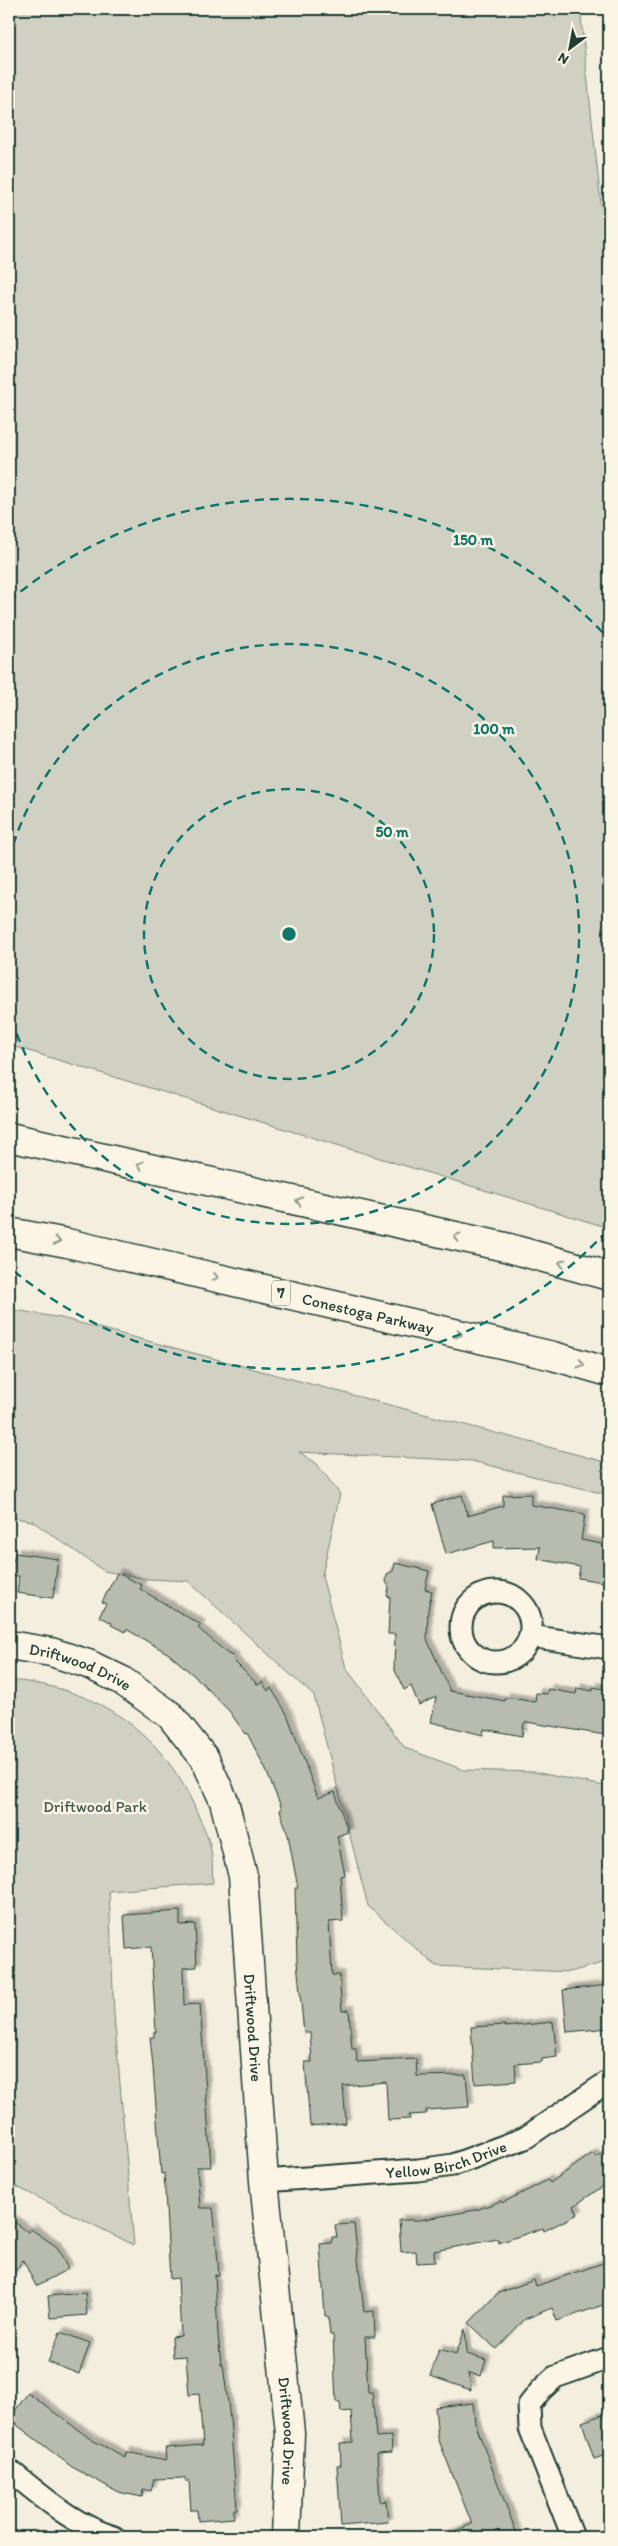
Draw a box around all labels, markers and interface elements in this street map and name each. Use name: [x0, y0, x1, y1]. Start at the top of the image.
north arrow: [546, 22, 596, 72]
text: N: [555, 49, 572, 68]
text: 150 m: [453, 531, 493, 549]
text: 100 m: [473, 720, 515, 738]
text: 50 m: [375, 823, 409, 841]
centre of rings: [280, 925, 298, 943]
one-way arrow: [136, 1160, 145, 1171]
one-way arrow: [294, 1196, 303, 1207]
one-way arrow: [453, 1232, 462, 1243]
one-way arrow: [52, 1235, 61, 1245]
one-way arrow: [559, 1259, 567, 1269]
one-way arrow: [211, 1271, 220, 1282]
road number: 7: [272, 1280, 290, 1306]
street label: Conestoga Parkway: [300, 1288, 436, 1338]
one-way arrow: [454, 1328, 463, 1339]
one-way arrow: [577, 1358, 585, 1368]
street label: Driftwood Drive: [28, 1639, 136, 1694]
park label: Driftwood Park: [43, 1797, 147, 1816]
street label: Driftwood Drive: [240, 1973, 267, 2082]
street label: Yellow Birch Drive: [385, 2136, 509, 2182]
street label: Driftwood Drive: [275, 2376, 300, 2485]

